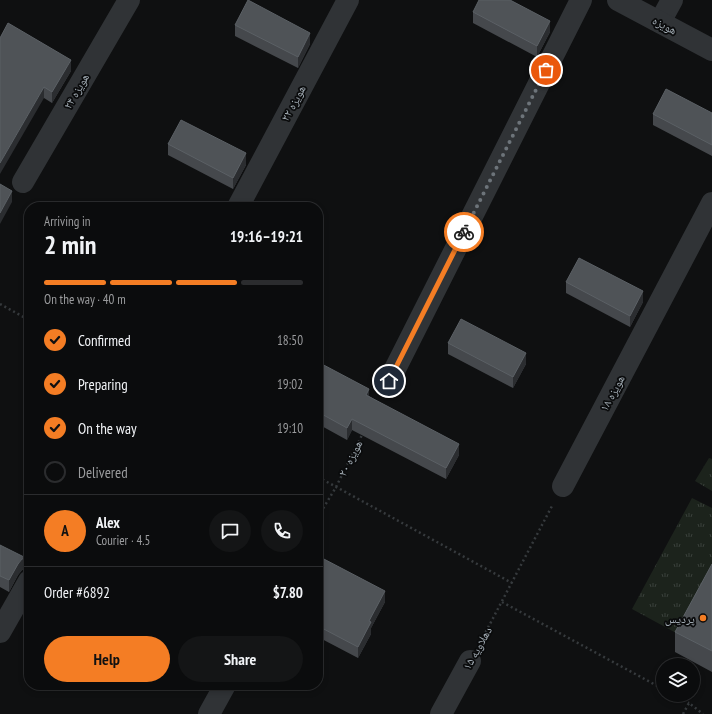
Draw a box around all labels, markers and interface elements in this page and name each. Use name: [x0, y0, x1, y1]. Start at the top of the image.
street label: هویزه: [650, 12, 680, 38]
pin: [529, 53, 563, 87]
icon: bag: [535, 59, 557, 81]
street label: هویزه ‍۲۴: [60, 70, 92, 112]
street label: هویزه ‍۲۲: [277, 82, 309, 124]
courier: [444, 212, 484, 252]
text: Arriving in: [44, 213, 91, 230]
icon: bike: [453, 221, 475, 243]
text: 19:16–19:21: [230, 227, 303, 246]
text: 2 min: [44, 228, 97, 261]
text: On the way · 40 m: [44, 291, 126, 308]
icon: check: [44, 329, 66, 351]
text: Confirmed: [78, 331, 131, 350]
text: 18:50: [277, 332, 303, 349]
pin: [372, 364, 406, 398]
icon: home: [378, 370, 400, 392]
street label: هویزه ‍۱۸: [596, 372, 628, 414]
icon: check: [44, 373, 66, 395]
text: Preparing: [78, 375, 128, 394]
text: 19:02: [277, 376, 303, 393]
icon: check: [44, 417, 66, 439]
text: On the way: [78, 419, 137, 438]
text: 19:10: [277, 420, 303, 437]
street label: هویزه ‍۲۰: [334, 437, 366, 479]
text: Delivered: [78, 463, 128, 482]
button: chat: [209, 510, 251, 552]
button: phone: [261, 510, 303, 552]
text: Alex: [96, 513, 120, 532]
text: A: [61, 521, 69, 540]
text: Courier · 4.5: [96, 532, 150, 549]
text: Order #6892: [44, 583, 110, 602]
text: $7.80: [273, 583, 303, 602]
place label: پردیس: [665, 611, 695, 626]
marker: پردیس: [698, 613, 708, 623]
street label: دهلاویه ۱۵: [459, 624, 495, 672]
button: Help: [44, 636, 170, 682]
button: Share: [178, 636, 303, 682]
map controls: [656, 658, 700, 702]
button: layers: [656, 658, 700, 702]

